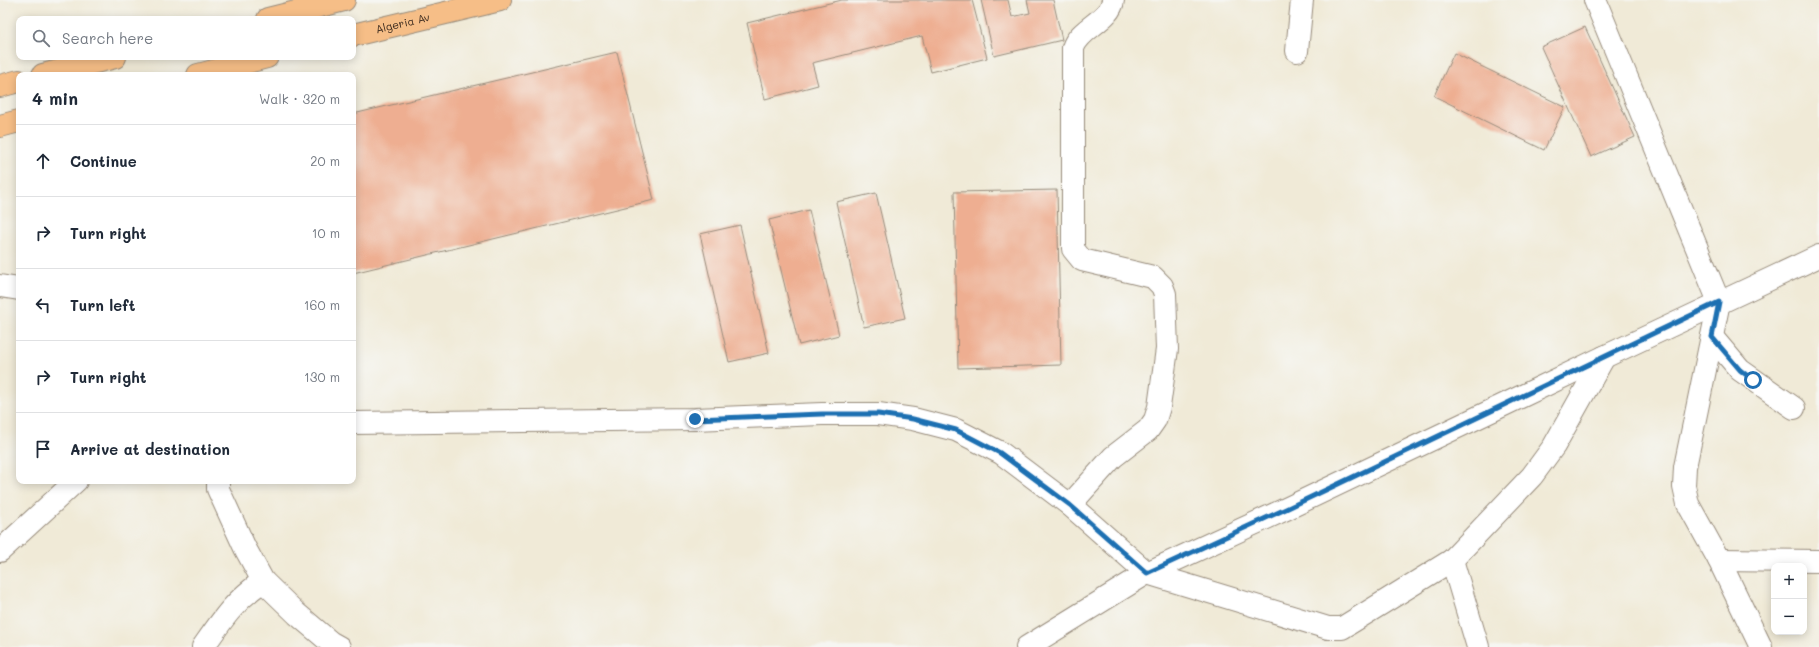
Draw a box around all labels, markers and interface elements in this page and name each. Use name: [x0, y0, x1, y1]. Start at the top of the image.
street label: Algeria Av: [374, 9, 431, 36]
search box: [16, 16, 356, 60]
icon: search: [30, 27, 52, 49]
text: Search here: [62, 28, 153, 48]
text: 4 min: [32, 87, 78, 109]
text: Walk · 320 m: [259, 90, 340, 107]
icon: ahead: [32, 150, 54, 172]
text: Continue: [70, 151, 137, 171]
text: 20 m: [310, 152, 340, 169]
icon: right: [32, 222, 54, 244]
text: Turn right: [70, 223, 147, 243]
text: 10 m: [312, 224, 340, 241]
icon: left: [32, 294, 54, 316]
text: Turn left: [70, 295, 135, 315]
text: 160 m: [304, 296, 340, 313]
icon: right: [32, 366, 54, 388]
text: Turn right: [70, 367, 147, 387]
text: 130 m: [304, 368, 340, 385]
route start: [1744, 371, 1762, 389]
route end: [686, 410, 704, 428]
icon: arrive: [32, 438, 54, 460]
text: Arrive at destination: [70, 439, 230, 459]
map controls: [1771, 563, 1807, 635]
button: +: [1771, 563, 1807, 599]
button: −: [1771, 599, 1807, 635]

